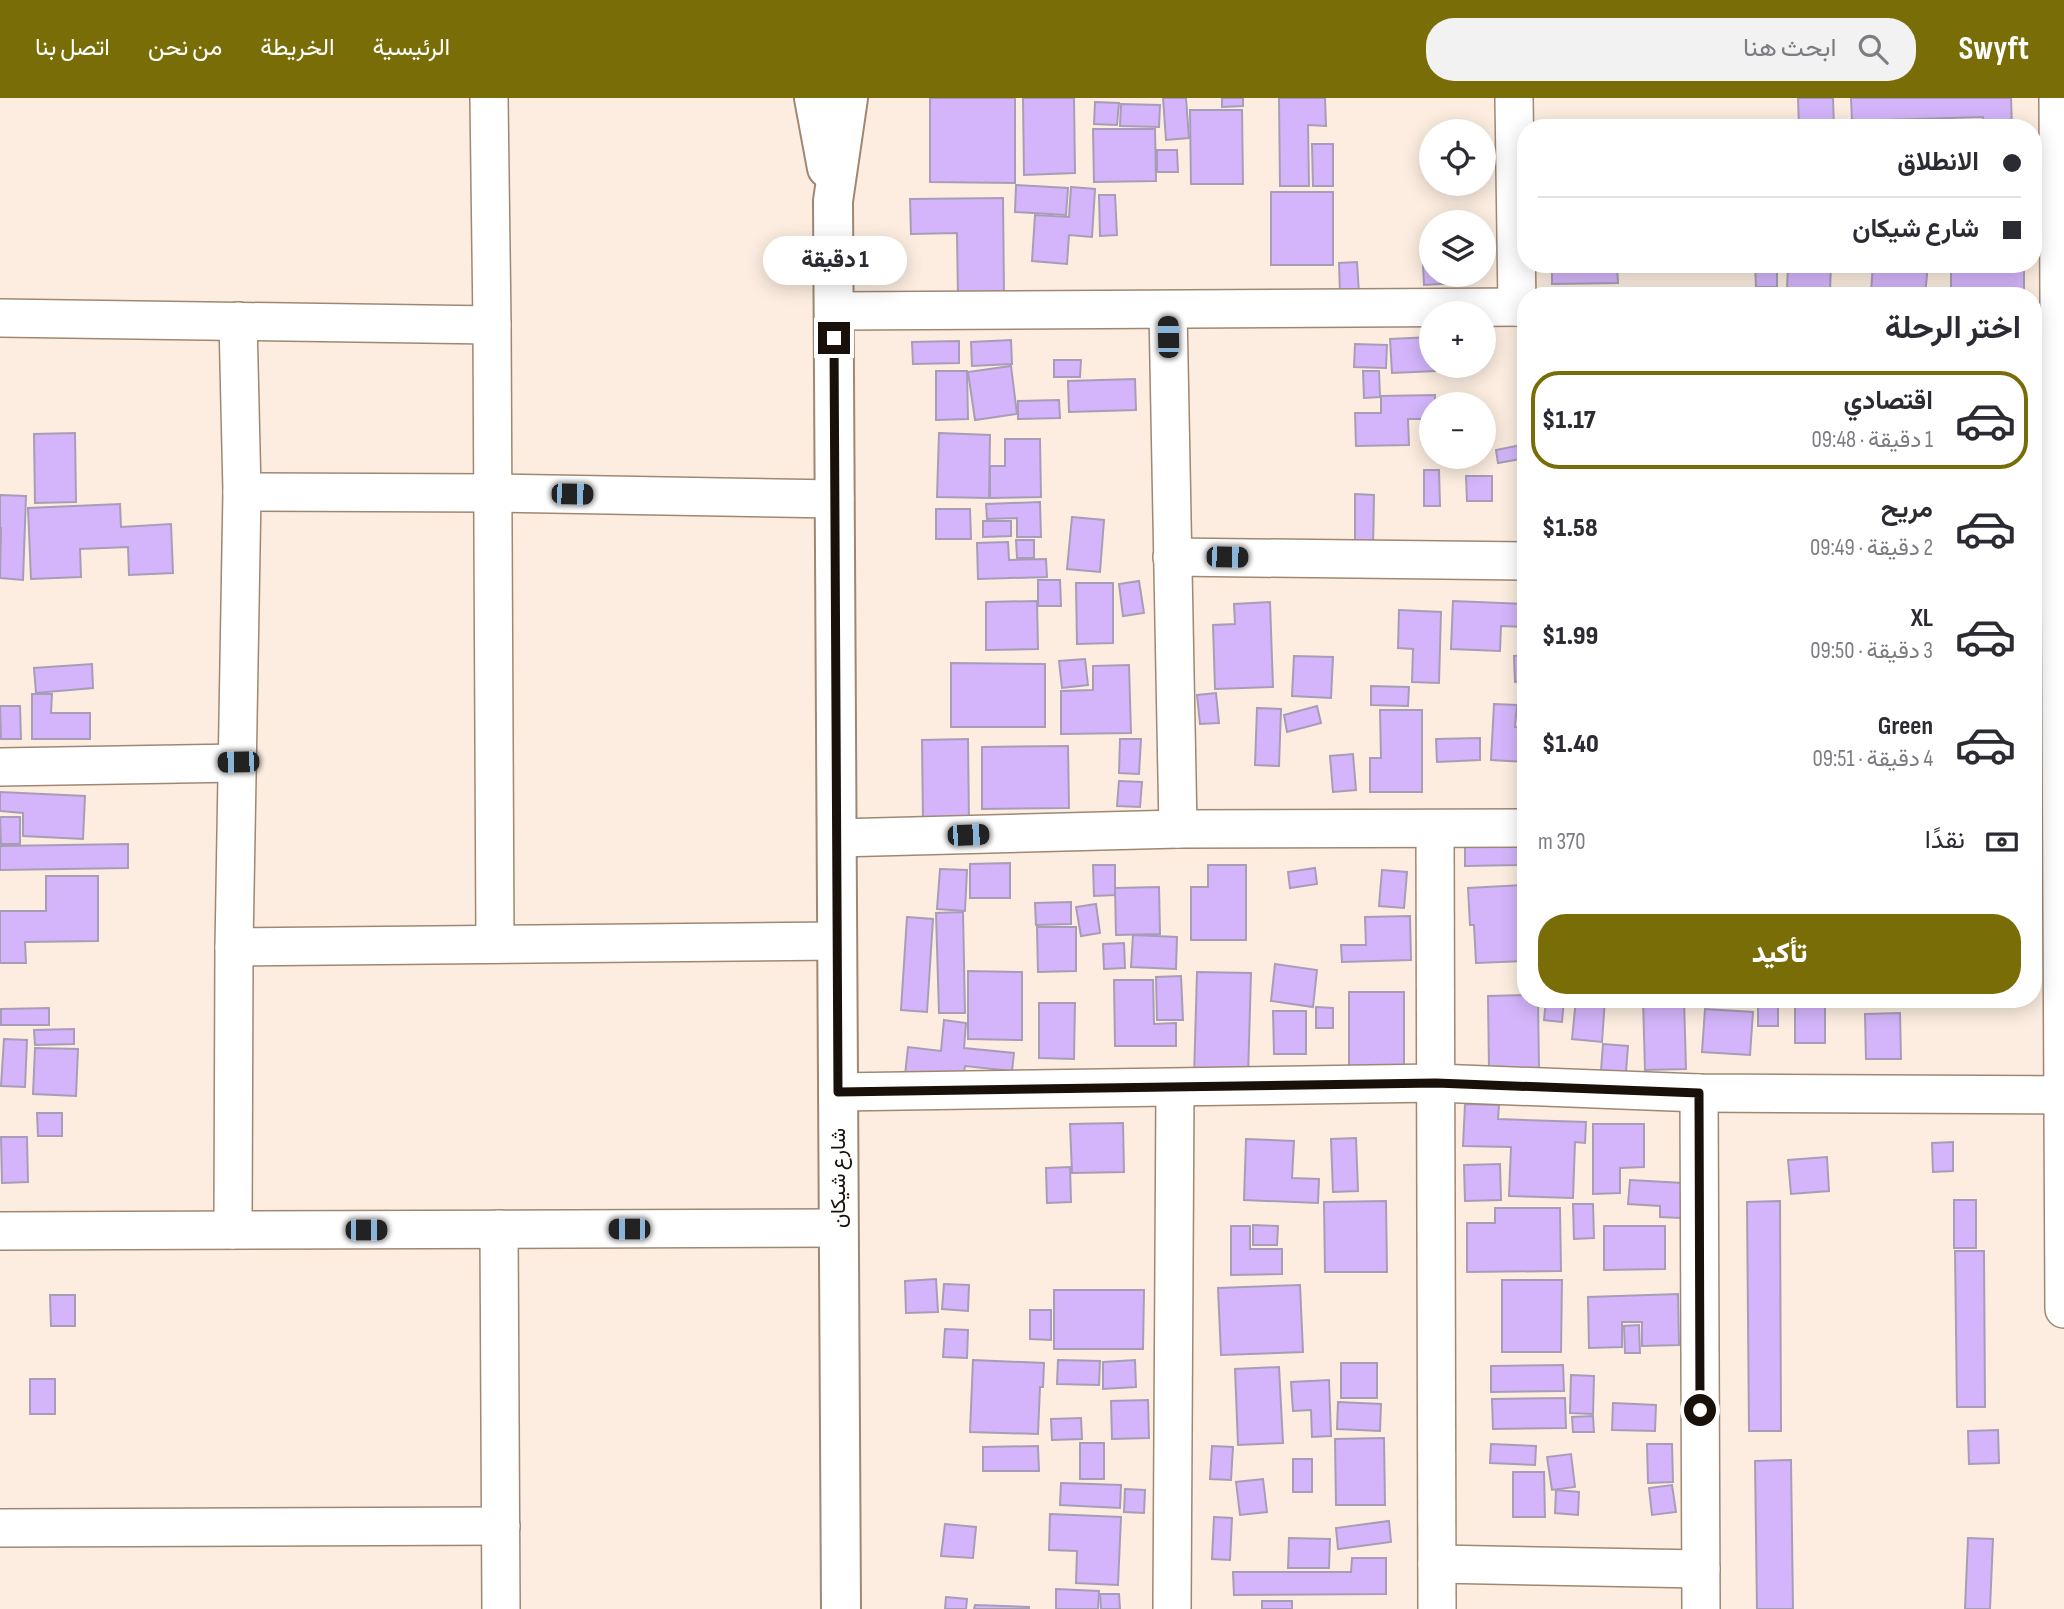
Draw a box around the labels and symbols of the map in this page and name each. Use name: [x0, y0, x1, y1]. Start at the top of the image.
callout: 1 دقيقة: [762, 236, 906, 286]
car: [1158, 316, 1179, 358]
route end: [818, 322, 850, 354]
car: [551, 483, 594, 505]
car: [1206, 546, 1249, 568]
car: [217, 751, 260, 773]
car: [947, 824, 990, 846]
street label: شارع شيكان: [826, 1128, 852, 1228]
car: [609, 1219, 651, 1240]
car: [346, 1220, 388, 1241]
route start: [1684, 1394, 1716, 1426]

